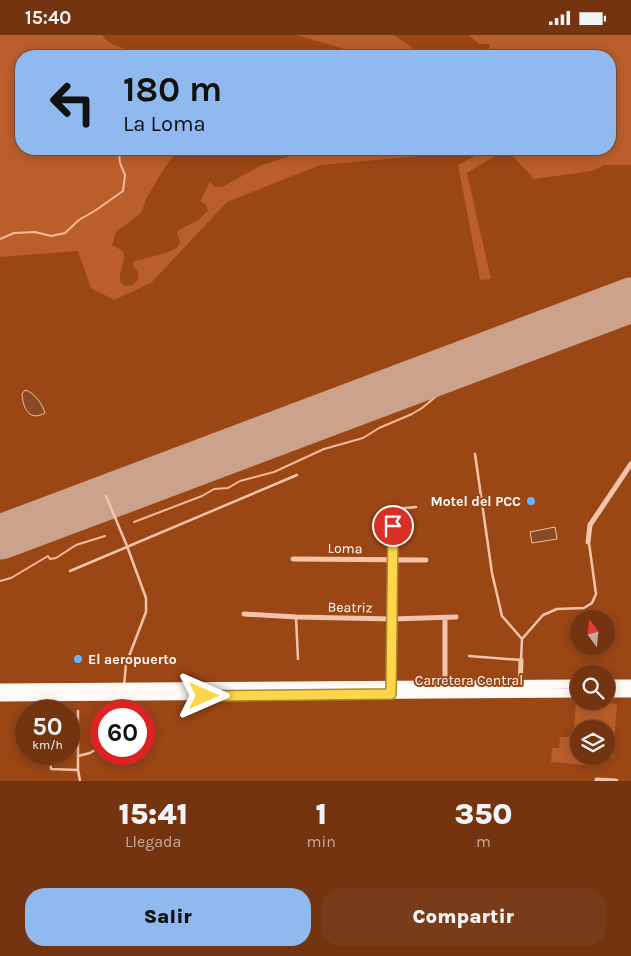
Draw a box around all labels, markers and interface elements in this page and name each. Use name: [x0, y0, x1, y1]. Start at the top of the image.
text: 15:40: [25, 7, 71, 29]
text: 180 m: [123, 69, 222, 110]
icon: left: [40, 70, 105, 135]
text: La Loma: [123, 111, 206, 137]
place label: Motel del PCC: [430, 493, 521, 510]
marker: Motel del PCC: [525, 495, 537, 507]
pin: [372, 505, 414, 547]
icon: arrive: [379, 512, 407, 540]
street label: Loma: [327, 540, 363, 557]
street label: Beatriz: [327, 599, 373, 616]
north arrow: [570, 610, 615, 655]
map controls: [570, 610, 615, 765]
place label: El aeropuerto: [88, 651, 177, 668]
marker: El aeropuerto: [72, 653, 84, 665]
button: search: [570, 665, 615, 710]
position arrow: [177, 669, 229, 721]
street label: Carretera Central: [415, 672, 523, 689]
speed limit sign: 60: [90, 700, 155, 765]
text: 50: [32, 712, 63, 741]
button: layers: [570, 720, 615, 765]
text: km/h: [32, 738, 63, 752]
text: 15:41: [119, 796, 188, 832]
text: 1: [315, 796, 327, 832]
text: 350: [455, 796, 512, 832]
text: Llegada: [125, 832, 181, 851]
text: min: [307, 832, 336, 851]
text: m: [476, 832, 491, 851]
button: Salir: [25, 888, 311, 946]
button: Compartir: [321, 888, 606, 946]

